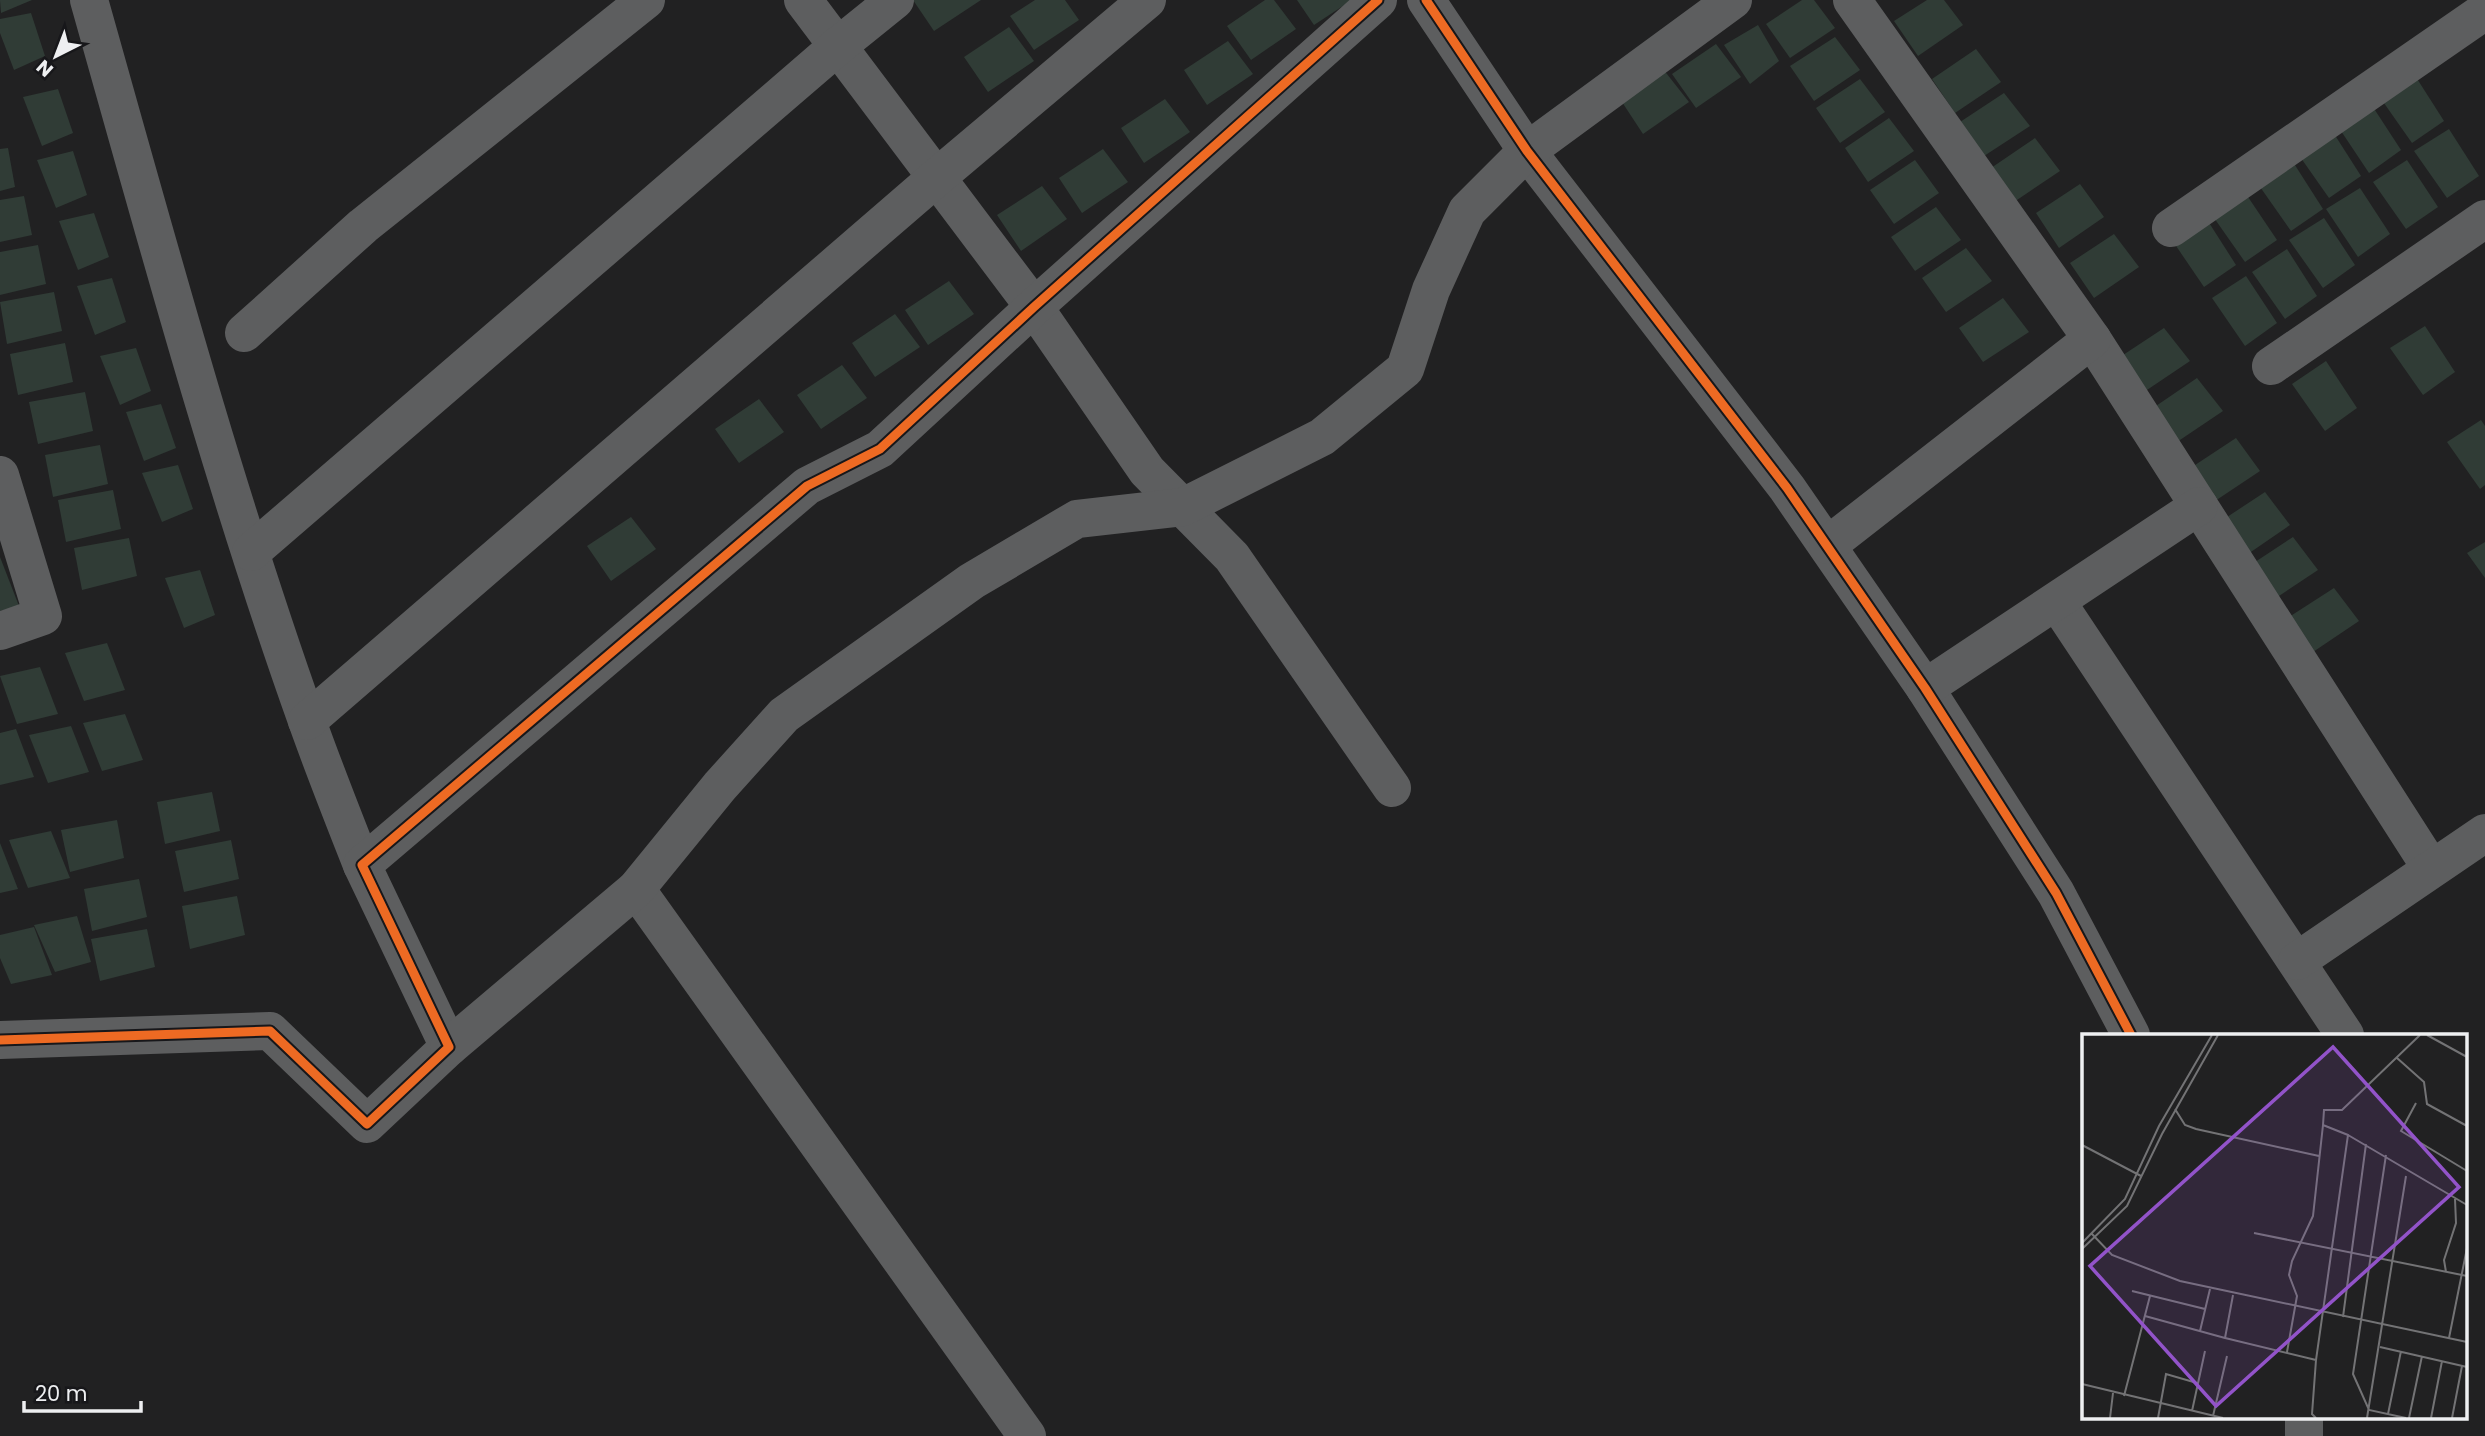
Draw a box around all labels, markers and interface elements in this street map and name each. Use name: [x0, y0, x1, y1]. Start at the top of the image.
north arrow: [21, 21, 91, 91]
text: N: [31, 53, 59, 83]
inset map: [2082, 1034, 2468, 1418]
scale bar: [24, 1370, 142, 1414]
text: 20 m: [35, 1379, 88, 1408]

